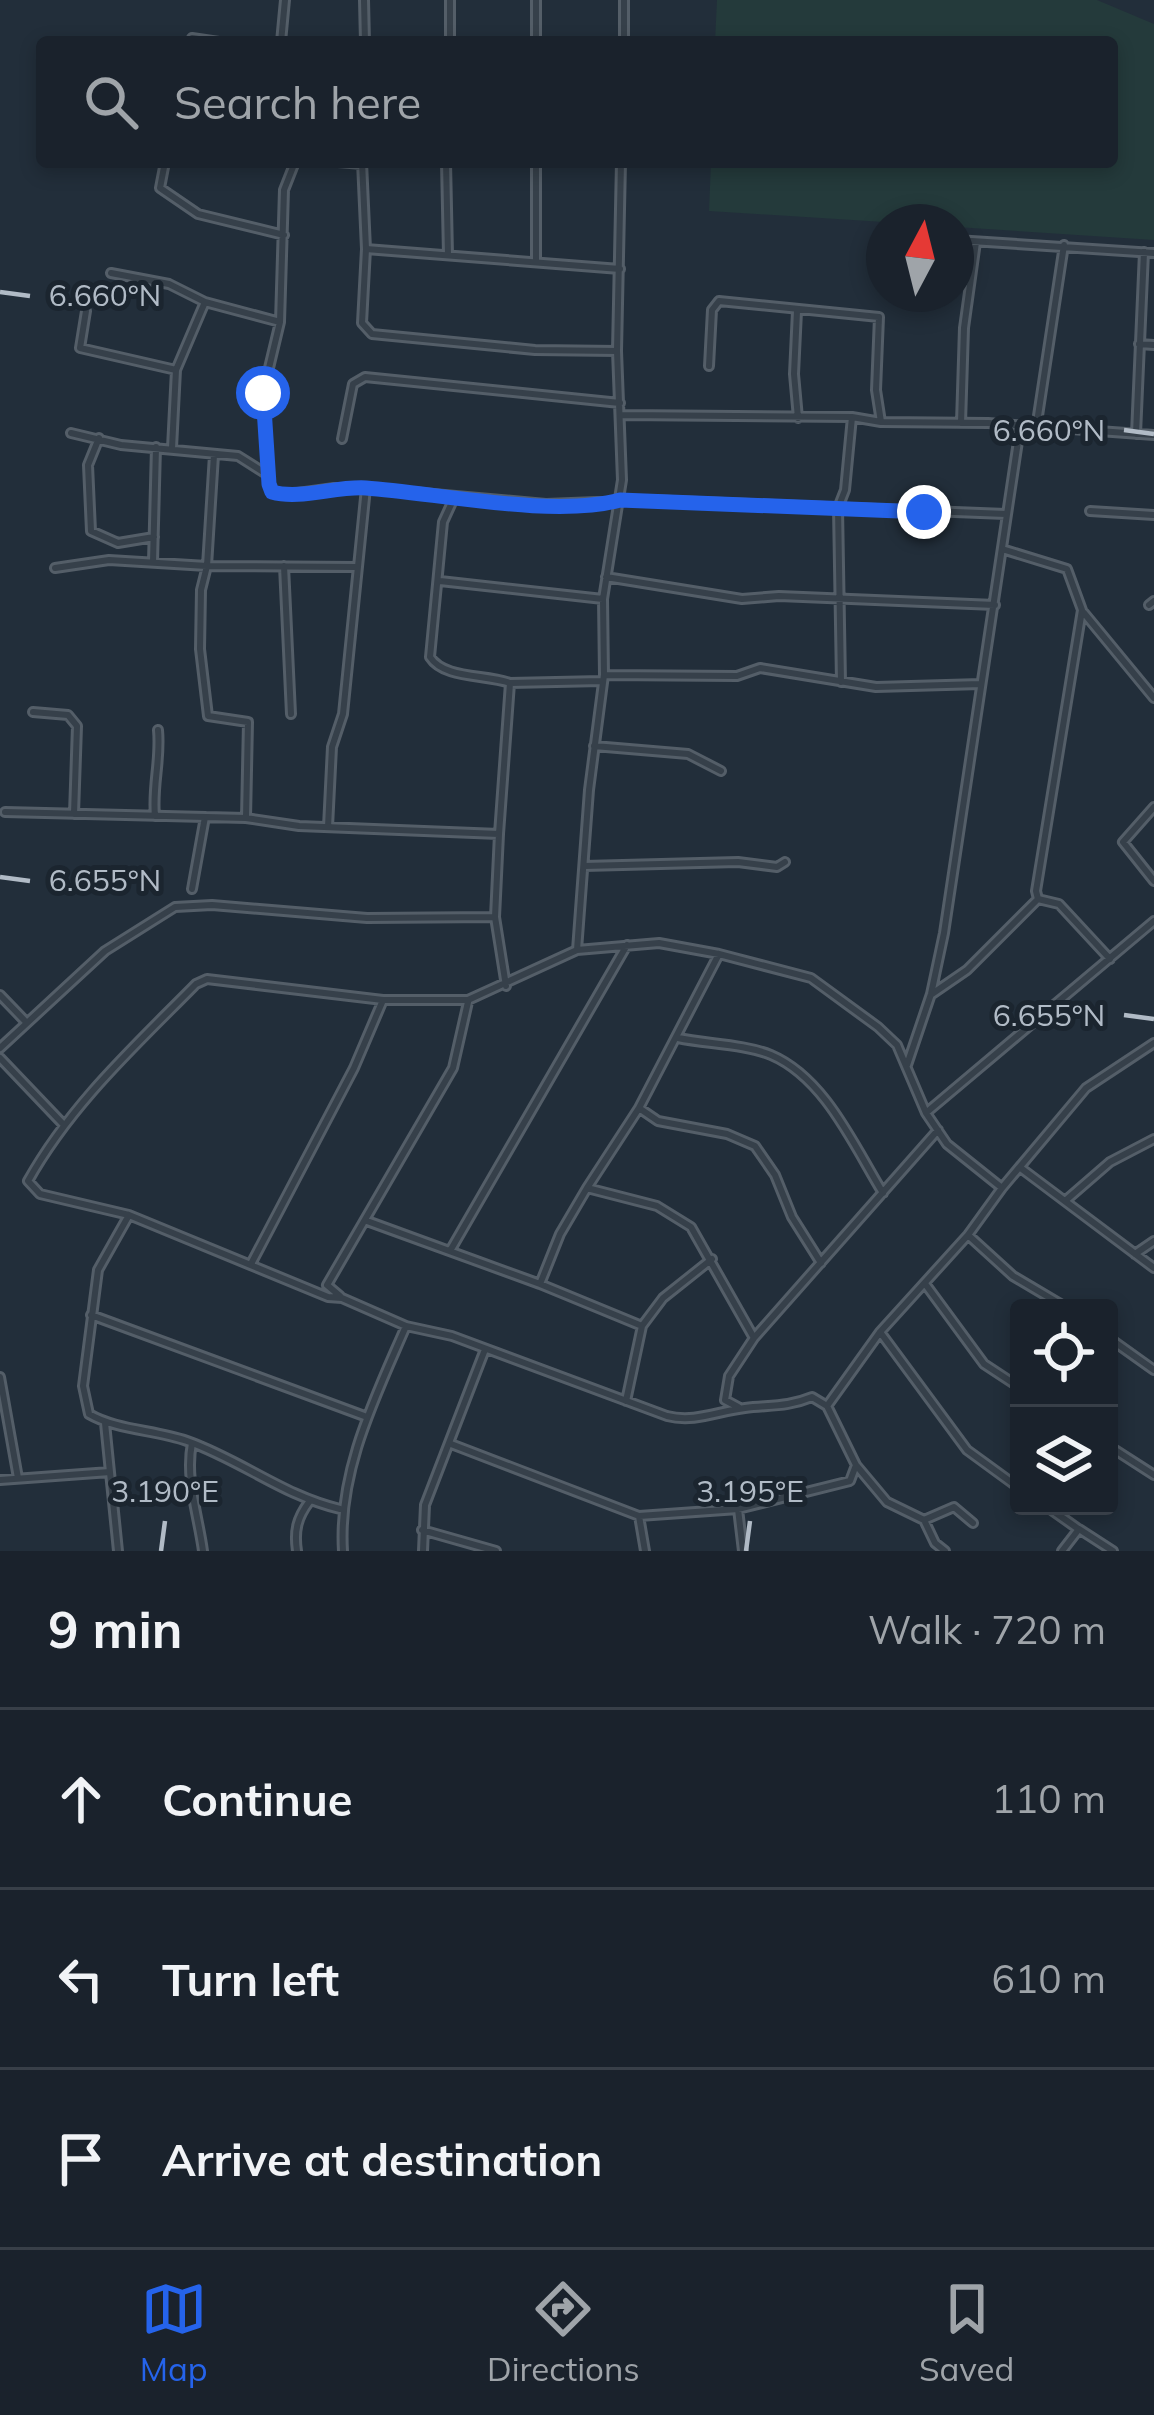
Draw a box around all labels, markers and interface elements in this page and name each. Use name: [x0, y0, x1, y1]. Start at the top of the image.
search box: [36, 36, 1118, 168]
icon: search: [78, 69, 144, 135]
text: Search here: [174, 74, 421, 130]
north arrow: [866, 204, 974, 312]
text: 6.660°N: [49, 276, 161, 314]
route start: [236, 366, 290, 420]
text: 6.660°N: [993, 411, 1105, 449]
route end: [897, 485, 951, 539]
text: 6.655°N: [49, 861, 161, 899]
text: 6.655°N: [993, 996, 1105, 1034]
map controls: [1010, 1299, 1118, 1515]
button: locate: [1010, 1299, 1118, 1407]
button: layers: [1010, 1407, 1118, 1515]
text: 3.190°E: [111, 1472, 219, 1510]
text: 3.195°E: [696, 1472, 804, 1510]
text: 9 min: [48, 1597, 183, 1661]
text: Walk · 720 m: [868, 1605, 1106, 1654]
icon: ahead: [48, 1766, 114, 1832]
text: Continue: [162, 1771, 352, 1827]
text: 110 m: [991, 1774, 1106, 1823]
icon: left: [48, 1946, 114, 2012]
text: Turn left: [162, 1951, 339, 2007]
text: 610 m: [991, 1954, 1106, 2003]
icon: arrive: [48, 2126, 114, 2192]
text: Arrive at destination: [162, 2131, 602, 2187]
tab: Map: [140, 2276, 208, 2389]
tab: Directions: [487, 2276, 640, 2389]
tab: Saved: [919, 2276, 1014, 2389]

